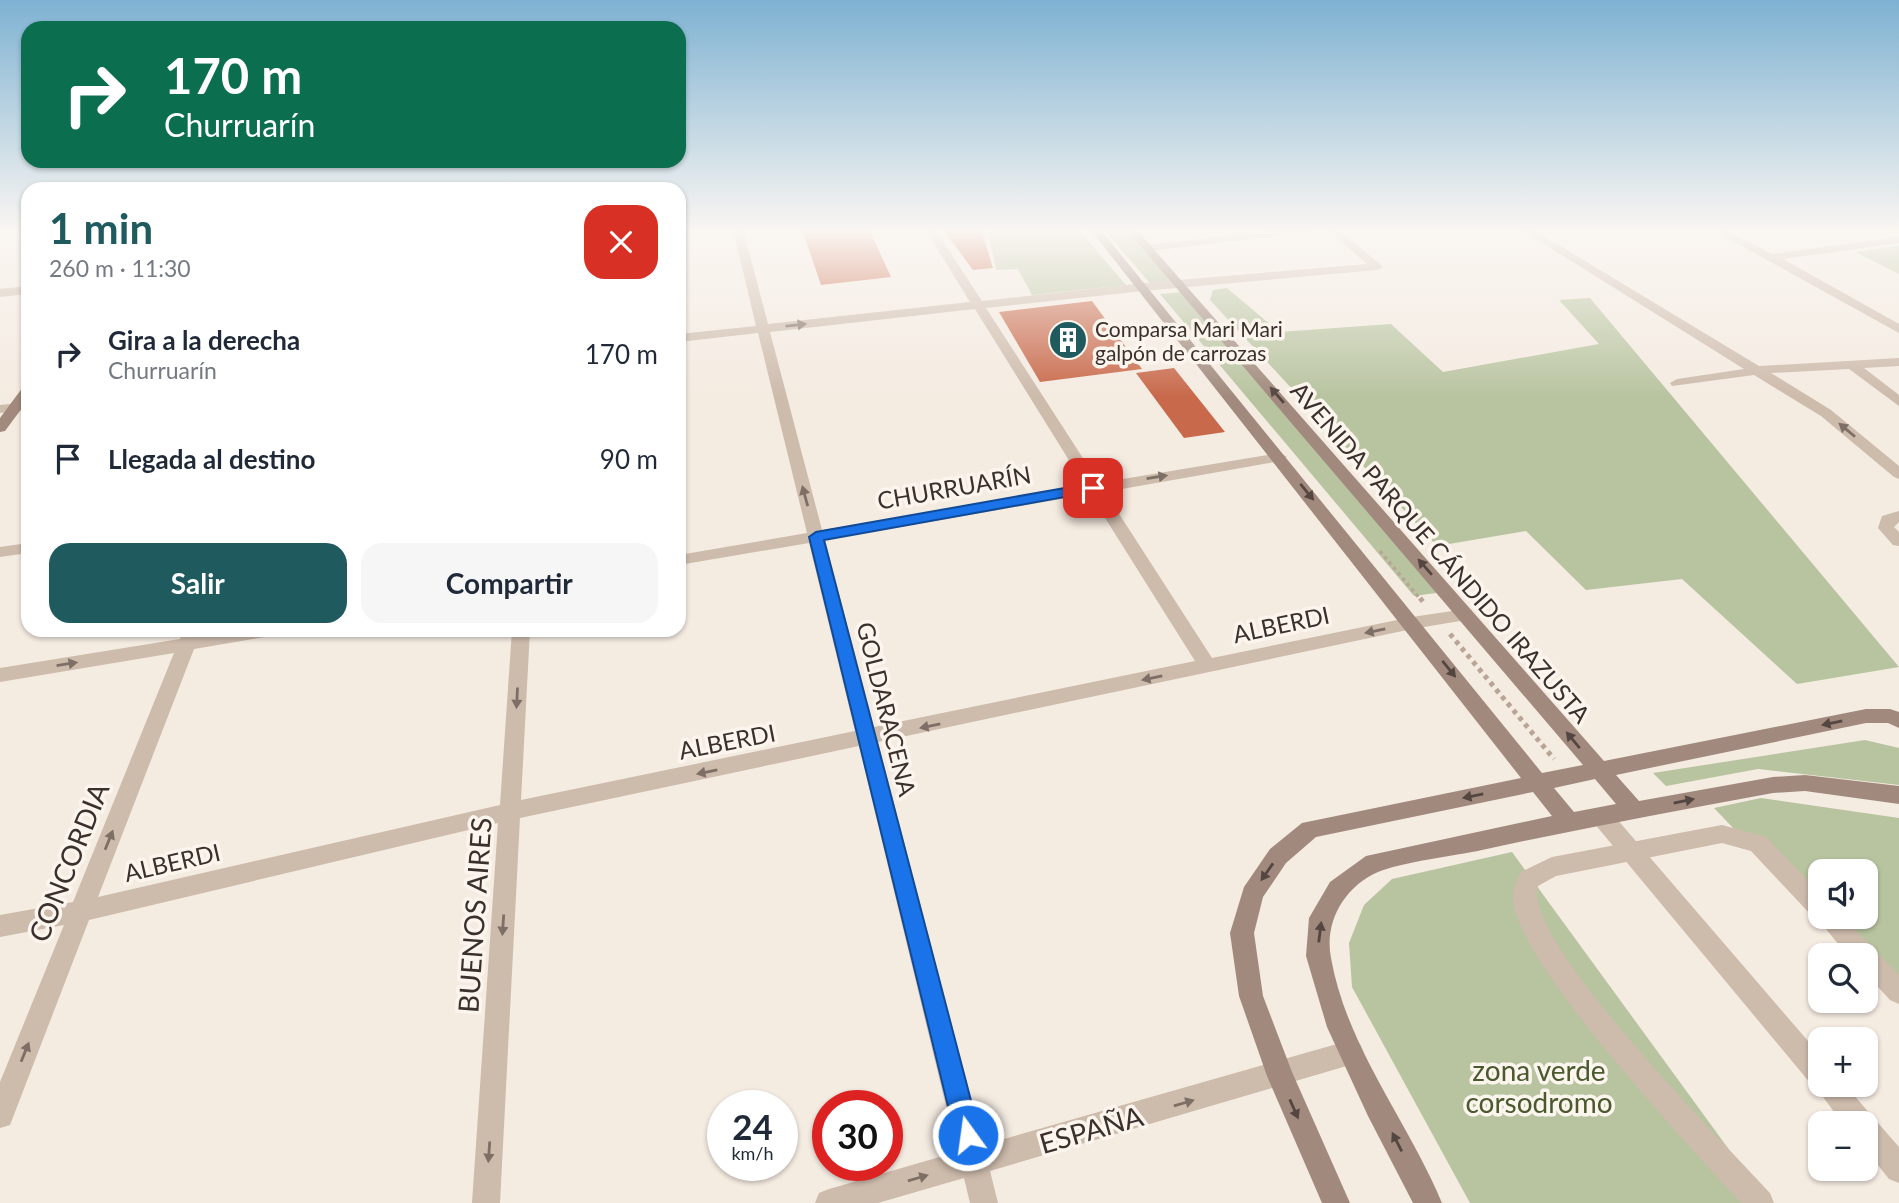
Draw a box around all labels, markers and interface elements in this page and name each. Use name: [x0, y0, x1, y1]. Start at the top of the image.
text: 170 m: [164, 46, 302, 104]
icon: right: [49, 49, 140, 140]
text: Churruarín: [164, 105, 315, 144]
text: 1 min: [49, 203, 153, 253]
button: close: [584, 205, 658, 279]
text: 260 m · 11:30: [49, 254, 191, 282]
place label: Comparsa Mari Mari galpón de carrozas: [1095, 316, 1283, 365]
building icon: Comparsa Mari Mari galpón de carrozas: [1047, 319, 1089, 361]
one-way arrow: [785, 320, 807, 331]
text: Gira a la derecha: [108, 324, 300, 356]
icon: right: [49, 335, 87, 373]
text: 170 m: [585, 338, 658, 370]
text: Churruarín: [108, 356, 217, 384]
street label: AVENIDA PARQUE CÁNDIDO IRAZUSTA: [1285, 376, 1597, 729]
one-way arrow: [1270, 386, 1285, 403]
one-way arrow: [1838, 423, 1855, 438]
icon: arrive: [49, 440, 87, 478]
text: Llegada al destino: [108, 443, 315, 475]
text: 90 m: [600, 443, 658, 475]
pin: [1063, 458, 1123, 518]
street label: CHURRUARÍN: [875, 459, 1033, 515]
icon: arrive: [1074, 469, 1112, 507]
one-way arrow: [1146, 471, 1168, 482]
one-way arrow: [1300, 482, 1315, 500]
one-way arrow: [799, 484, 810, 506]
button: Salir: [49, 543, 347, 623]
button: Compartir: [361, 543, 658, 623]
one-way arrow: [1418, 559, 1433, 576]
street label: ALBERDI: [1230, 600, 1332, 648]
street label: GOLDARACENA: [851, 619, 923, 800]
one-way arrow: [1364, 625, 1386, 636]
one-way arrow: [56, 658, 78, 669]
one-way arrow: [1442, 660, 1457, 678]
one-way arrow: [1141, 673, 1163, 684]
one-way arrow: [512, 687, 523, 709]
street label: ALBERDI: [676, 717, 778, 765]
one-way arrow: [1821, 718, 1843, 729]
one-way arrow: [919, 720, 941, 731]
one-way arrow: [1566, 732, 1581, 749]
one-way arrow: [696, 766, 718, 777]
street label: CONCORDIA: [21, 777, 115, 946]
one-way arrow: [1462, 791, 1484, 802]
one-way arrow: [1673, 795, 1695, 806]
street label: BUENOS AIRES: [450, 816, 498, 1014]
one-way arrow: [103, 830, 114, 851]
street label: ALBERDI: [121, 837, 223, 887]
map controls: [1808, 859, 1878, 1181]
button: sound: [1808, 859, 1878, 929]
one-way arrow: [1260, 863, 1274, 881]
one-way arrow: [498, 914, 509, 936]
one-way arrow: [1315, 921, 1326, 943]
button: search: [1808, 943, 1878, 1013]
button: +: [1808, 1027, 1878, 1097]
one-way arrow: [20, 1041, 31, 1062]
park label: zona verde corsodromo: [1465, 1053, 1613, 1119]
speed limit sign: 30: [812, 1090, 903, 1181]
one-way arrow: [1174, 1097, 1195, 1107]
position arrow: [931, 1098, 1005, 1172]
street label: ESPAÑA: [1035, 1098, 1147, 1160]
one-way arrow: [1288, 1099, 1300, 1119]
text: 24: [732, 1105, 773, 1147]
button: −: [1808, 1111, 1878, 1181]
one-way arrow: [1391, 1132, 1402, 1152]
one-way arrow: [484, 1141, 495, 1163]
text: km/h: [731, 1142, 774, 1164]
one-way arrow: [908, 1172, 929, 1182]

